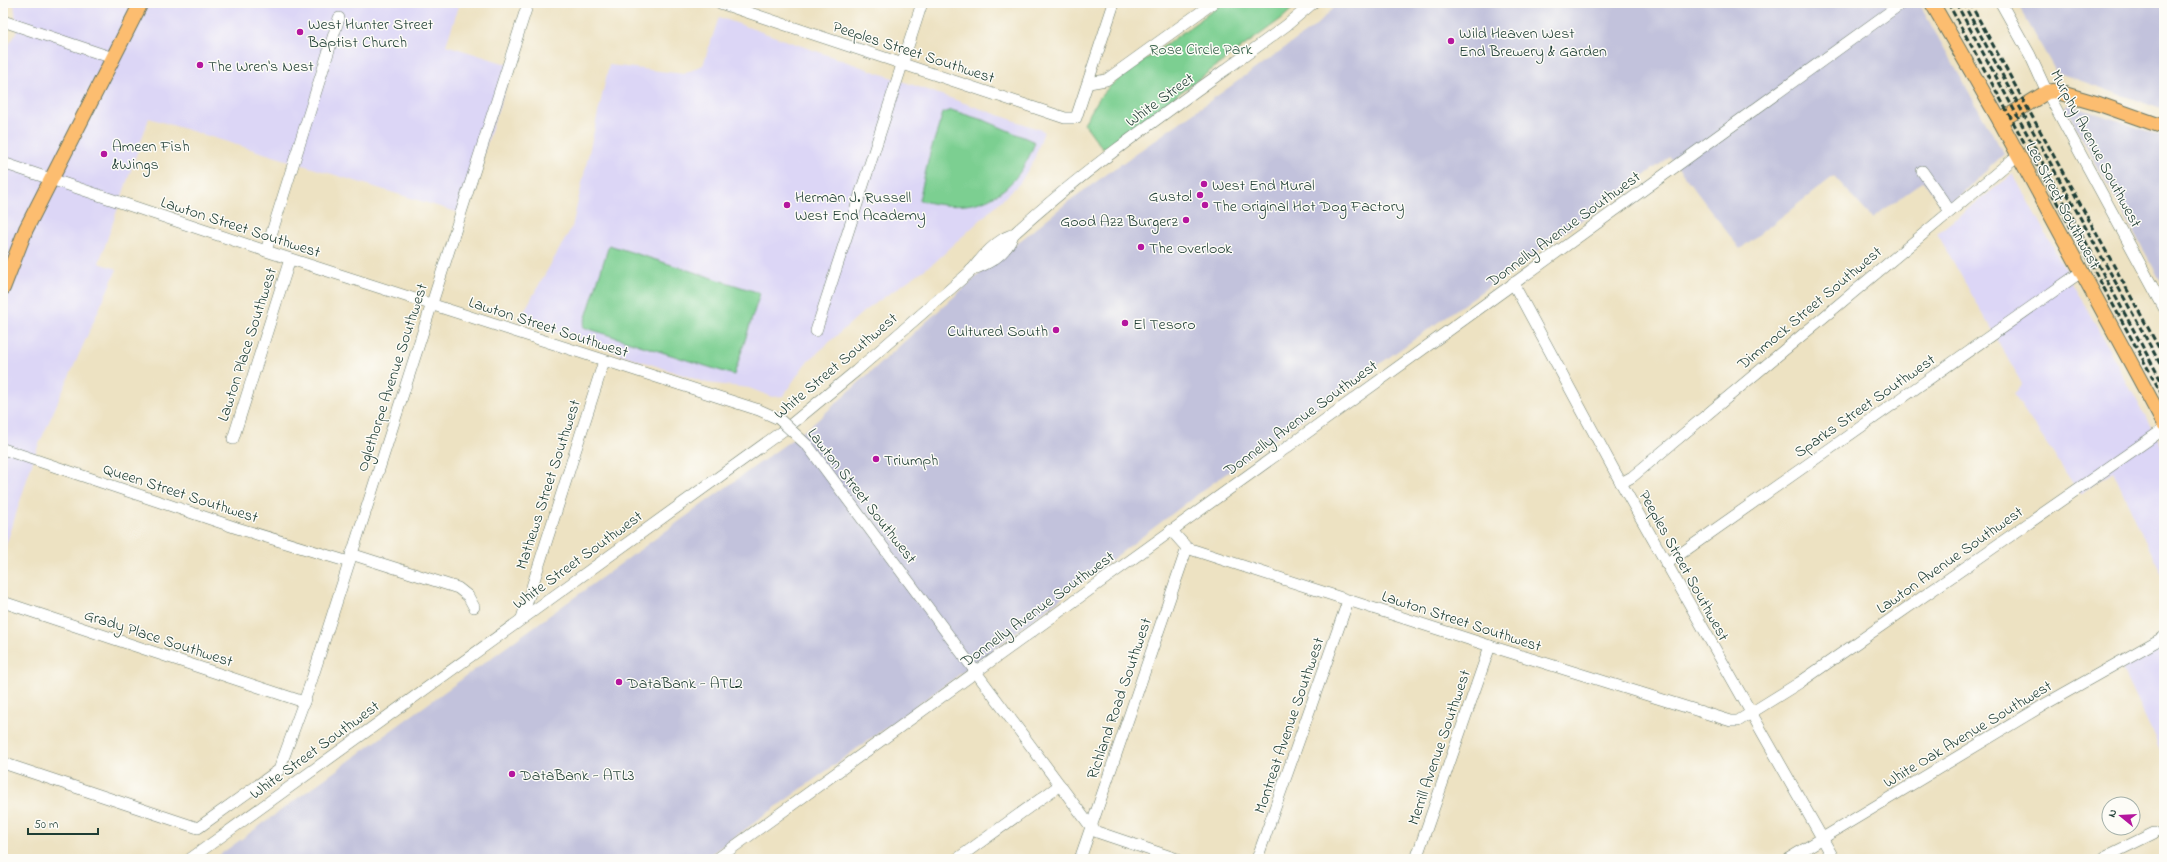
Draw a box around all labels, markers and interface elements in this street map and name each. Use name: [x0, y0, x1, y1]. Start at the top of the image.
place label: West Hunter Street Baptist Church: [307, 13, 434, 55]
street label: Peeples Street Southwest: [829, 15, 998, 91]
place label: Wild Heaven West End Brewery & Garden: [1459, 22, 1607, 64]
marker: West Hunter Street Baptist Church: [295, 27, 305, 37]
marker: Wild Heaven West End Brewery & Garden: [1446, 36, 1456, 46]
park label: Rose Circle Park: [1150, 38, 1253, 62]
place label: The Wren's Nest: [208, 55, 314, 79]
marker: The Wren's Nest: [195, 60, 205, 70]
street label: Murphy Avenue Southwest: [2043, 66, 2147, 233]
street label: White Street: [1121, 67, 1200, 134]
place label: Ameen Fish &Wings: [112, 135, 190, 177]
street label: Lee Street Southwest: [2019, 138, 2106, 274]
marker: Ameen Fish &Wings: [99, 149, 109, 159]
street label: Donnelly Avenue Southwest: [1481, 165, 1647, 294]
place label: West End Mural: [1212, 174, 1315, 198]
marker: West End Mural: [1199, 179, 1209, 189]
place label: Gusto!: [1149, 185, 1193, 209]
place label: Herman J. Russell West End Academy: [795, 186, 926, 228]
marker: Gusto!: [1195, 190, 1205, 200]
street label: Lawton Street Southwest: [157, 191, 324, 265]
place label: The Original Hot Dog Factory: [1213, 195, 1405, 219]
marker: Herman J. Russell West End Academy: [782, 200, 792, 210]
marker: The Original Hot Dog Factory: [1200, 200, 1210, 210]
place label: Good Azz Burgerz: [1060, 210, 1178, 234]
marker: Good Azz Burgerz: [1181, 215, 1191, 225]
place label: The Overlook: [1149, 237, 1233, 261]
street label: Dimmock Street Southwest: [1732, 240, 1888, 377]
marker: The Overlook: [1136, 242, 1146, 252]
street label: Lawton Place Southwest: [212, 264, 284, 425]
street label: Oglethorpe Avenue Southwest: [351, 280, 435, 475]
street label: Lawton Street Southwest: [465, 291, 632, 365]
street label: White Street Southwest: [769, 307, 904, 426]
place label: El Tesoro: [1133, 313, 1195, 337]
marker: El Tesoro: [1120, 318, 1130, 328]
place label: Cultured South: [947, 320, 1048, 344]
marker: Cultured South: [1051, 325, 1061, 335]
street label: Sparks Street Southwest: [1789, 348, 1941, 465]
street label: Donnelly Avenue Southwest: [1218, 354, 1384, 483]
street label: Mathews Street Southwest: [510, 396, 588, 573]
street label: Lawton Street Southwest: [801, 423, 923, 570]
place label: Triumph: [884, 449, 938, 473]
marker: Triumph: [871, 454, 881, 464]
street label: Queen Street Southwest: [100, 457, 262, 531]
street label: Peeples Street Southwest: [1632, 486, 1735, 646]
street label: Lawton Avenue Southwest: [1872, 500, 2029, 620]
street label: White Street Southwest: [508, 505, 649, 616]
street label: Donnelly Avenue Southwest: [955, 545, 1121, 674]
street label: Lawton Street Southwest: [1378, 585, 1545, 659]
street label: Grady Place Southwest: [81, 603, 237, 674]
street label: Richland Road Southwest: [1081, 614, 1159, 783]
street label: Montreat Avenue Southwest: [1248, 634, 1332, 817]
street label: Merrill Avenue Southwest: [1402, 666, 1478, 829]
place label: DataBank - ATL2: [626, 672, 743, 696]
street label: White Oak Avenue Southwest: [1879, 674, 2058, 795]
marker: DataBank - ATL2: [614, 677, 624, 687]
street label: White Street Southwest: [245, 695, 386, 806]
place label: DataBank - ATL3: [519, 764, 634, 788]
marker: DataBank - ATL3: [507, 769, 517, 779]
north arrow: [2101, 796, 2141, 836]
text: N: [2104, 807, 2121, 819]
scale bar: [28, 810, 98, 836]
text: 50 m: [34, 816, 58, 834]

